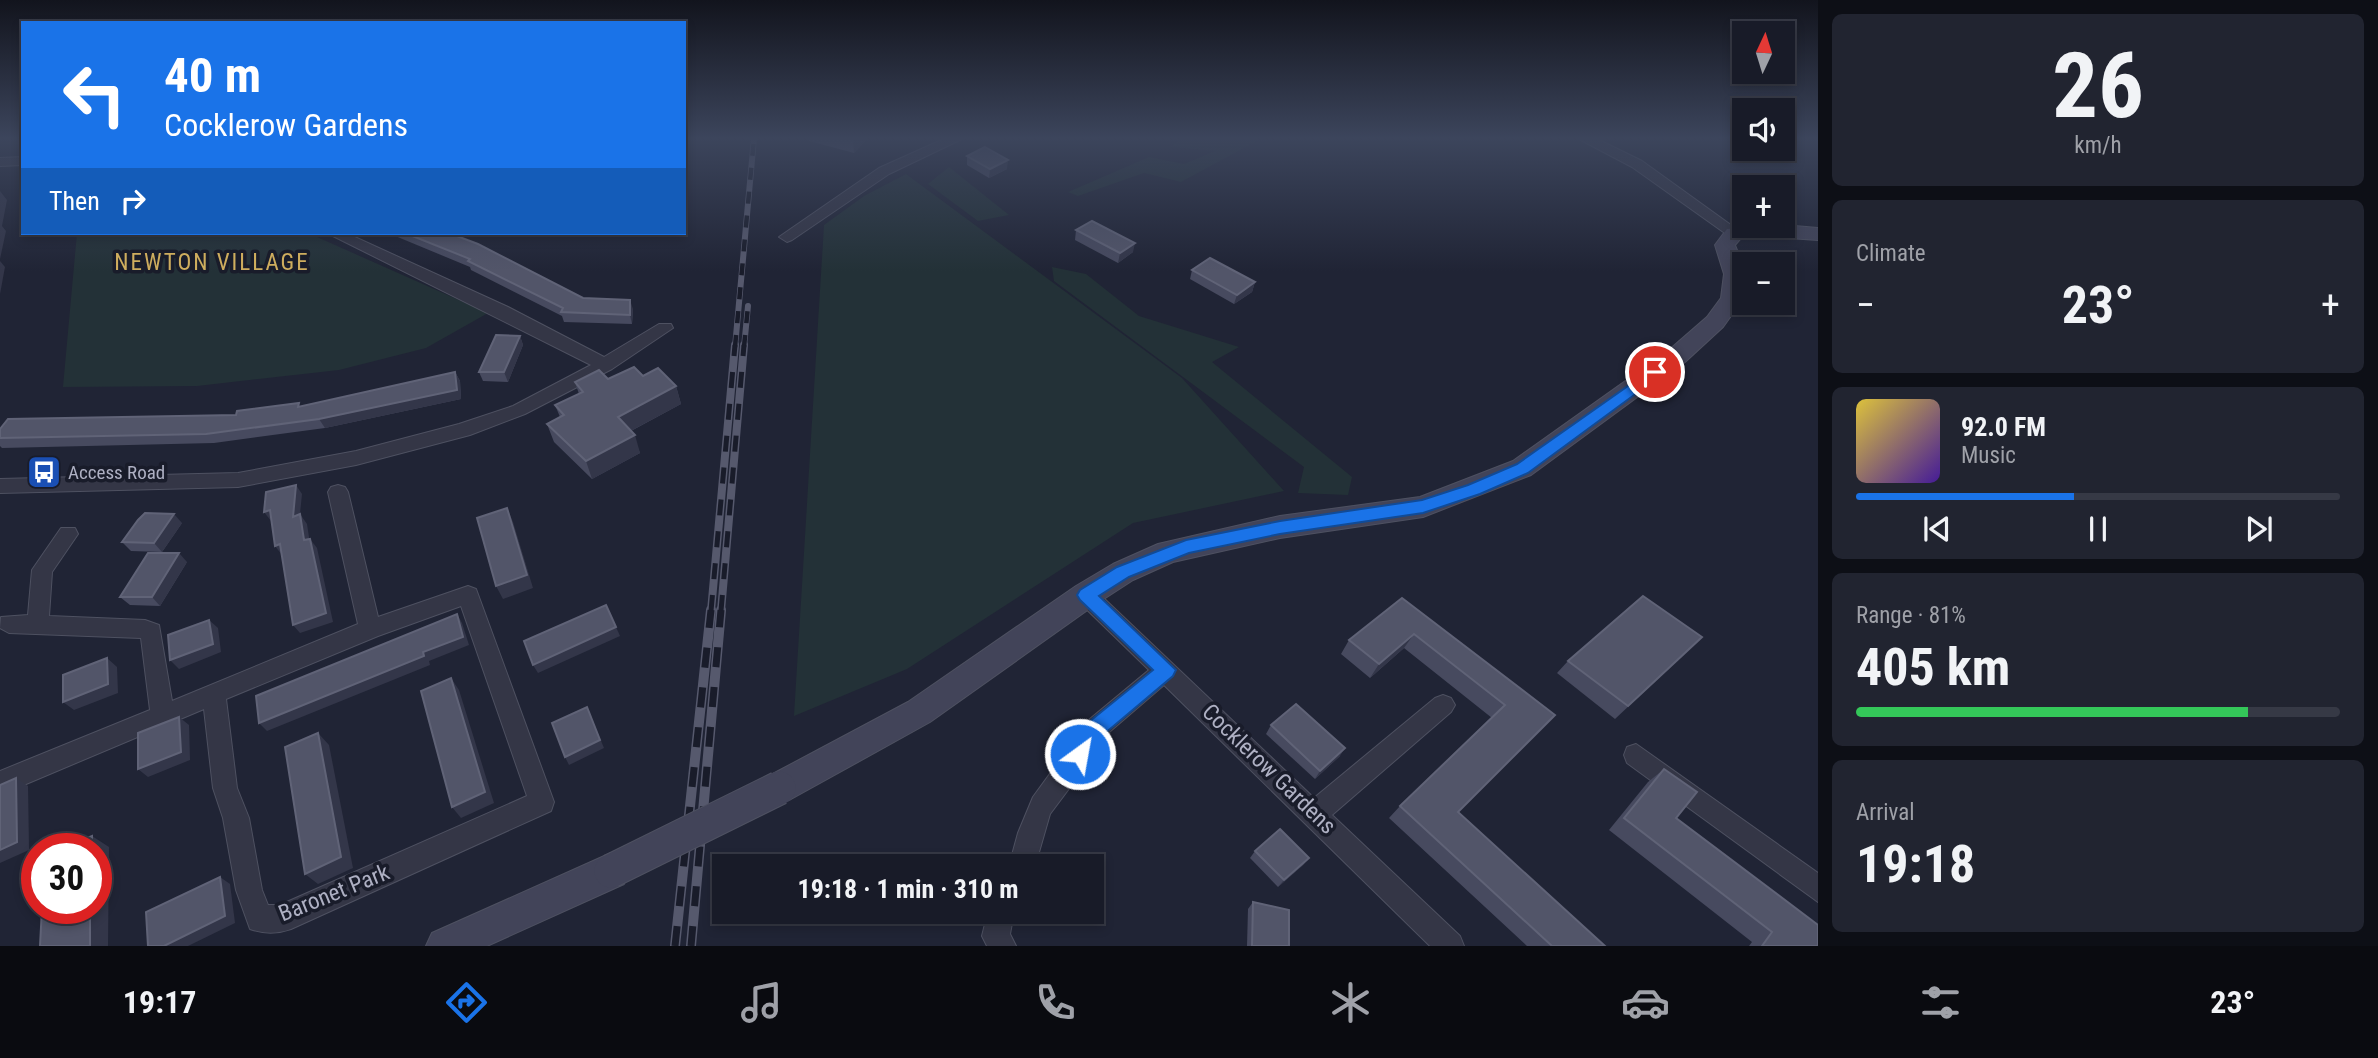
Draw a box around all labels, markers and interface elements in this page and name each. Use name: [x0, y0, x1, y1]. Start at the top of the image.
north arrow: [1732, 21, 1796, 84]
map controls: [1732, 21, 1795, 315]
text: 26: [2052, 33, 2144, 139]
text: 40 m: [164, 47, 261, 104]
icon: left: [49, 49, 140, 140]
button: sound: [1732, 98, 1795, 161]
text: Cocklerow Gardens: [164, 106, 408, 144]
text: km/h: [2074, 132, 2122, 159]
button: +: [1732, 175, 1795, 238]
icon: right: [114, 182, 152, 220]
text: Then: [49, 186, 100, 216]
text: Climate: [1856, 240, 1926, 267]
district label: NEWTON VILLAGE: [114, 249, 310, 276]
button: −: [1732, 252, 1795, 315]
text: 23°: [2062, 275, 2134, 336]
text: −: [1856, 283, 1875, 327]
text: +: [2321, 283, 2340, 327]
pin: [1625, 342, 1685, 402]
icon: arrive: [1636, 353, 1674, 391]
text: 92.0 FM: [1961, 412, 2046, 442]
text: Music: [1961, 442, 2016, 469]
bus stop icon: Access Road: [25, 453, 63, 491]
place label: Access Road: [68, 461, 165, 484]
icon: previous: [1918, 510, 1956, 548]
icon: pause: [2079, 510, 2117, 548]
icon: next: [2240, 510, 2278, 548]
text: Range · 81%: [1856, 602, 1966, 629]
text: 405 km: [1856, 637, 2010, 698]
street label: Cocklerow Gardens: [1197, 698, 1341, 840]
position arrow: [1043, 717, 1117, 791]
text: Arrival: [1856, 799, 1915, 826]
speed limit sign: 30: [21, 833, 112, 924]
text: 19:18: [1856, 834, 1975, 895]
street label: Baronet Park: [275, 858, 394, 927]
text: 19:18 · 1 min · 310 m: [798, 874, 1018, 904]
icon: directions: [442, 978, 491, 1027]
icon: music: [737, 978, 786, 1027]
icon: phone: [1031, 978, 1080, 1027]
icon: climate: [1326, 978, 1375, 1027]
icon: car: [1621, 978, 1670, 1027]
icon: filters: [1916, 978, 1965, 1027]
text: 19:17: [123, 983, 196, 1021]
text: 23°: [2210, 983, 2255, 1021]

